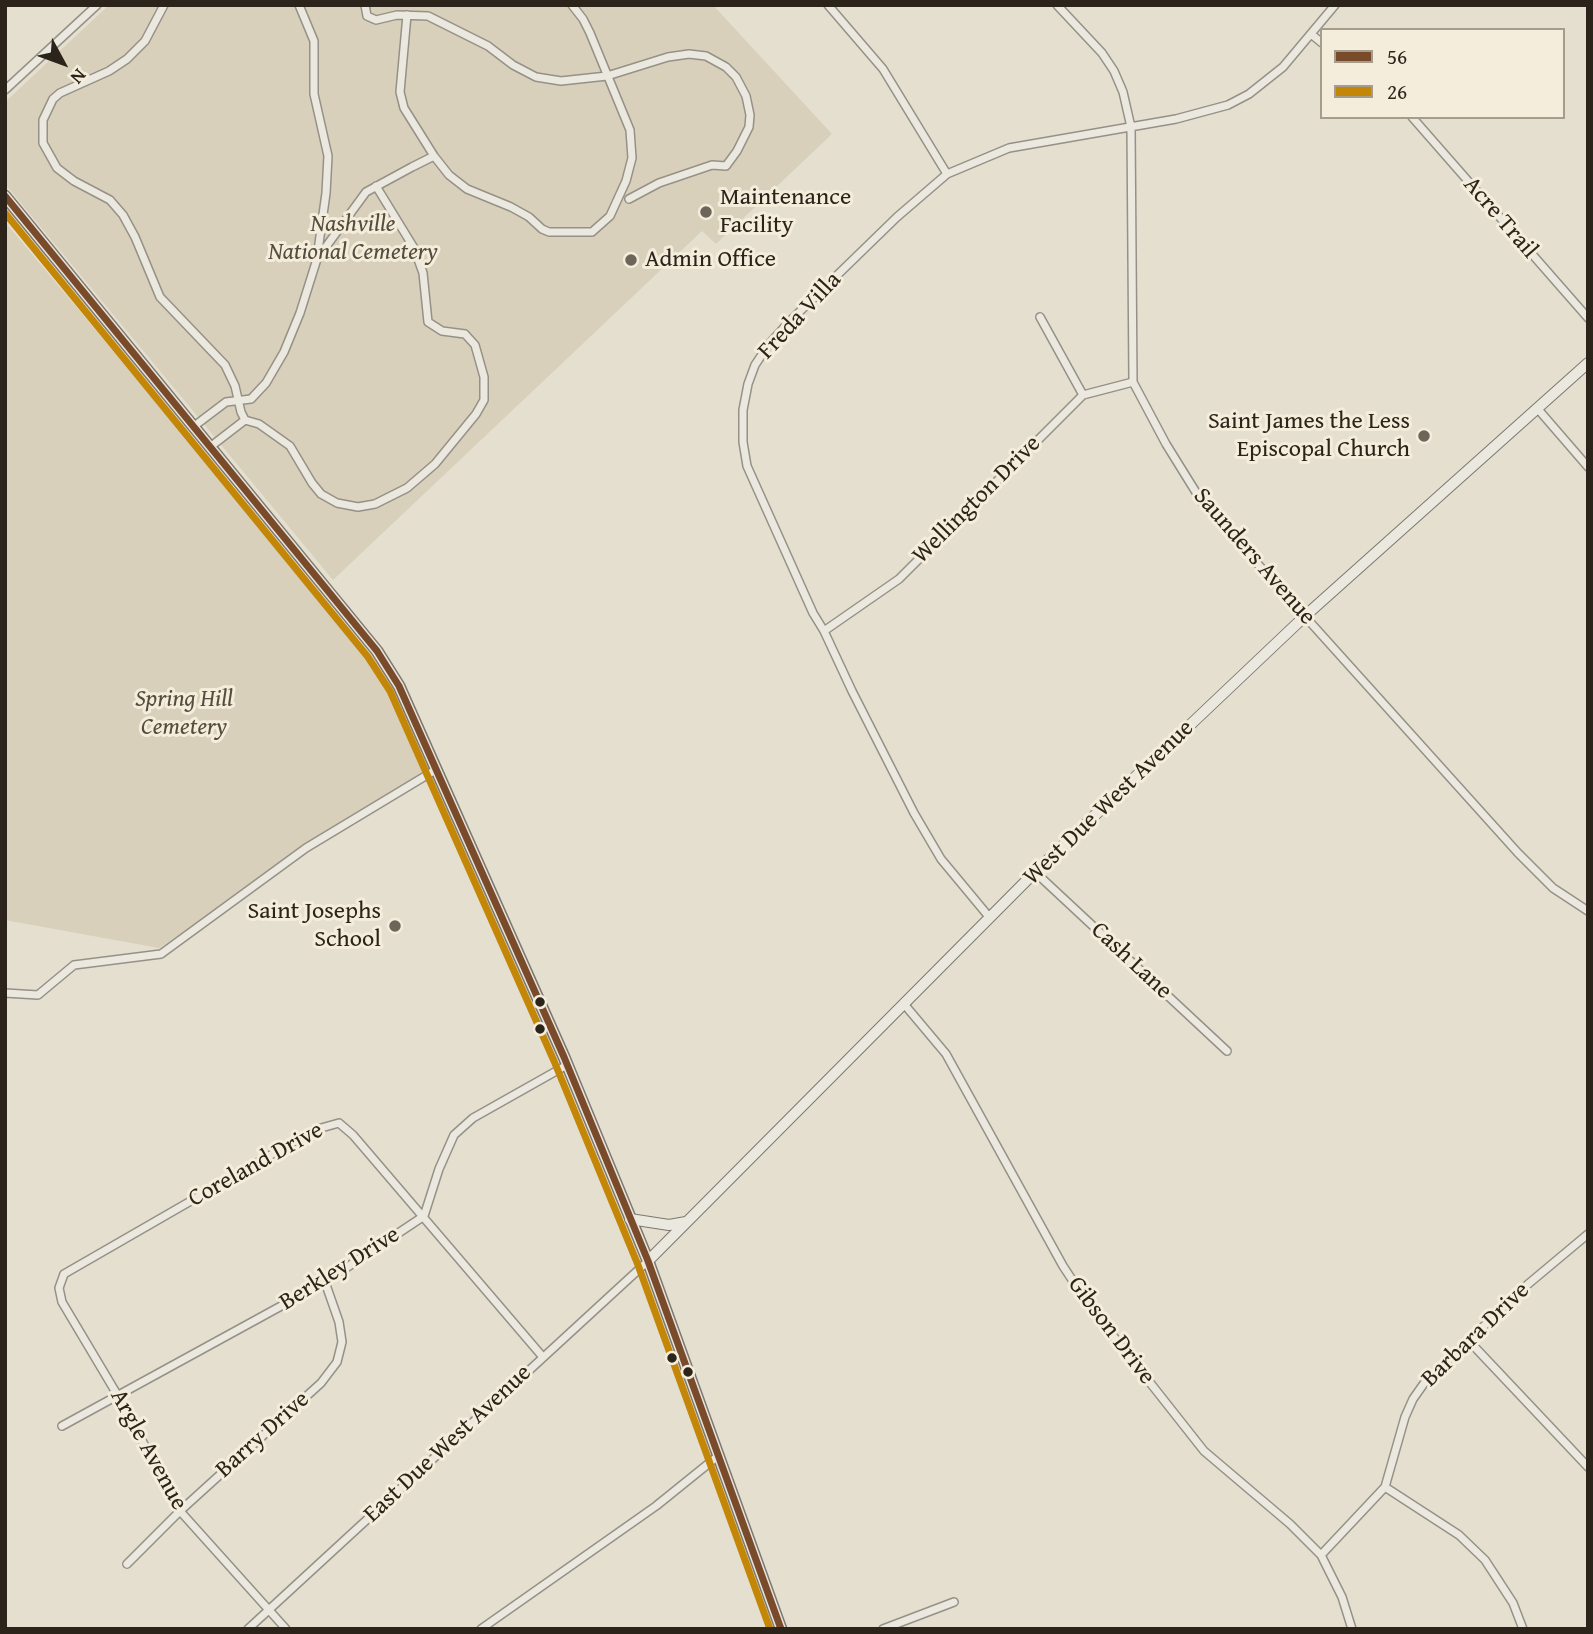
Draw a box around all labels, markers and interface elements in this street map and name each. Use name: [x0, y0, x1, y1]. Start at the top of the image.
north arrow: [28, 28, 98, 98]
legend: [1320, 28, 1565, 119]
text: 56: [1387, 41, 1407, 72]
text: N: [64, 63, 94, 91]
text: 26: [1387, 76, 1407, 107]
street label: Acre Trail: [1457, 171, 1543, 265]
place label: Maintenance Facility: [720, 184, 851, 240]
marker: Maintenance Facility: [698, 204, 714, 220]
park label: Nashville National Cemetery: [268, 211, 438, 267]
place label: Admin Office: [645, 246, 776, 274]
marker: Admin Office: [623, 252, 639, 268]
street label: Freda Villa: [752, 266, 848, 366]
place label: Saint James the Less Episcopal Church: [1208, 408, 1410, 464]
marker: Saint James the Less Episcopal Church: [1416, 428, 1432, 444]
street label: Wellington Drive: [907, 430, 1047, 570]
street label: Saunders Avenue: [1187, 483, 1321, 631]
park label: Spring Hill Cemetery: [135, 686, 233, 742]
street label: West Due West Avenue: [1018, 714, 1200, 892]
place label: Saint Josephs School: [247, 898, 381, 954]
street label: Cash Lane: [1084, 916, 1178, 1006]
marker: Saint Josephs School: [387, 918, 403, 934]
unlabelled marker: [533, 995, 547, 1009]
unlabelled marker: [533, 1022, 547, 1036]
street label: Coreland Drive: [184, 1116, 328, 1214]
street label: Berkley Drive: [275, 1221, 405, 1317]
street label: Gibson Drive: [1061, 1271, 1161, 1391]
street label: Barbara Drive: [1416, 1276, 1536, 1394]
unlabelled marker: [665, 1351, 679, 1365]
street label: East Due West Avenue: [358, 1359, 538, 1529]
unlabelled marker: [681, 1365, 695, 1379]
street label: Argle Avenue: [103, 1385, 193, 1515]
street label: Barry Drive: [210, 1386, 316, 1484]

